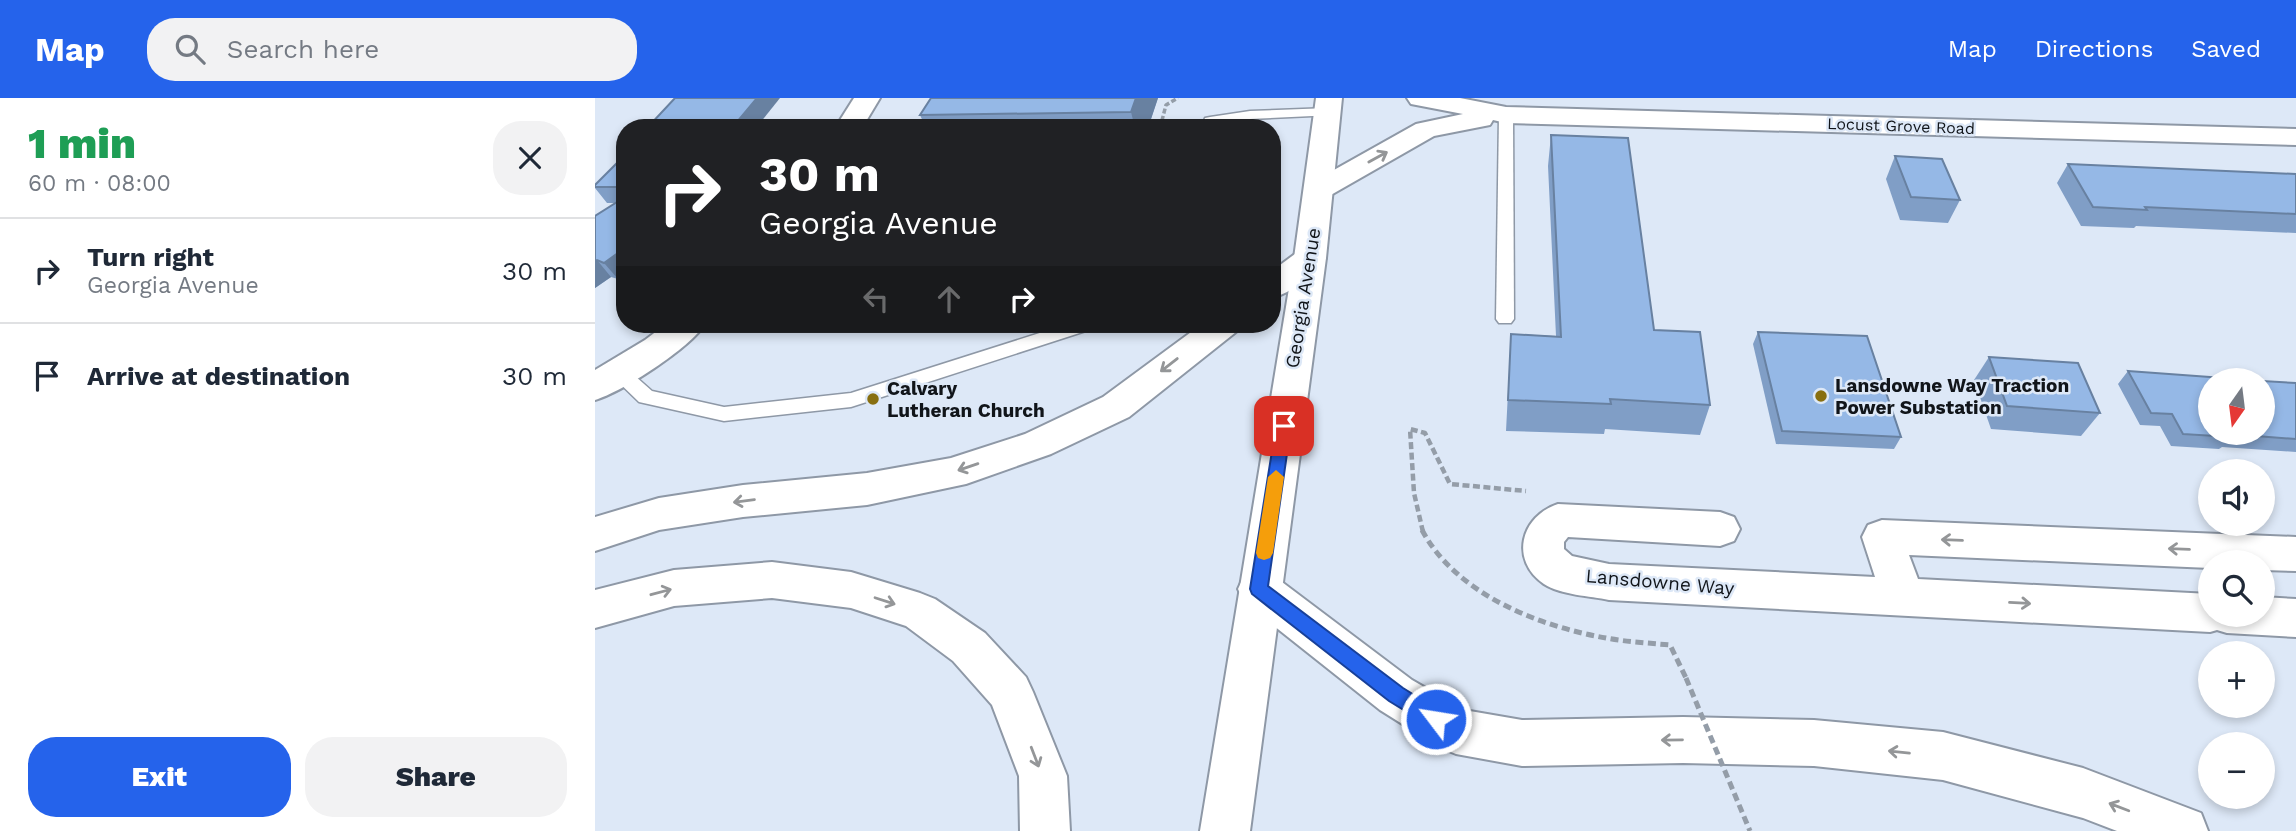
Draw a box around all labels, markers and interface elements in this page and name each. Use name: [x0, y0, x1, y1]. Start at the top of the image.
search box: [147, 18, 637, 81]
text: Map: [35, 30, 105, 69]
icon: search: [171, 30, 209, 68]
text: Search here: [227, 34, 379, 64]
text: Map: [1948, 35, 1997, 63]
text: Directions: [2035, 35, 2153, 63]
text: Saved: [2191, 35, 2261, 63]
street label: Locust Grove Road: [1827, 114, 1975, 138]
text: 1 min: [28, 119, 136, 168]
button: close: [493, 121, 567, 195]
text: 30 m: [759, 145, 880, 203]
icon: right: [644, 147, 735, 238]
one-way arrow: [1368, 150, 1388, 164]
text: 60 m · 08:00: [28, 170, 171, 197]
text: Georgia Avenue: [759, 204, 998, 242]
street label: Georgia Avenue: [1281, 226, 1325, 370]
text: Turn right: [87, 242, 214, 272]
icon: right: [28, 252, 66, 290]
text: 30 m: [502, 256, 567, 286]
text: Georgia Avenue: [87, 272, 259, 299]
icon: left: [857, 280, 895, 318]
icon: ahead: [930, 280, 968, 318]
icon: right: [1003, 280, 1041, 318]
icon: arrive: [28, 357, 66, 395]
one-way arrow: [1161, 358, 1179, 373]
text: Arrive at destination: [87, 361, 350, 391]
text: 30 m: [502, 361, 567, 391]
north arrow: [2198, 368, 2275, 444]
map controls: [2198, 368, 2275, 809]
place label: Lansdowne Way Traction Power Substation: [1835, 374, 2069, 419]
place label: Calvary Lutheran Church: [887, 377, 1045, 422]
marker: Lansdowne Way Traction Power Substation: [1813, 388, 1829, 404]
marker: Calvary Lutheran Church: [865, 391, 881, 407]
pin: [1254, 396, 1314, 456]
icon: arrive: [1265, 407, 1303, 445]
button: sound: [2198, 459, 2275, 536]
one-way arrow: [958, 462, 980, 475]
one-way arrow: [733, 495, 756, 508]
one-way arrow: [1940, 533, 1963, 546]
one-way arrow: [2168, 543, 2191, 556]
button: search: [2198, 550, 2275, 627]
street label: Lansdowne Way: [1585, 564, 1735, 600]
one-way arrow: [650, 584, 672, 597]
one-way arrow: [874, 595, 896, 608]
one-way arrow: [2008, 597, 2031, 610]
button: +: [2198, 641, 2275, 718]
position arrow: [1399, 682, 1473, 756]
button: −: [2198, 732, 2275, 809]
one-way arrow: [1661, 733, 1684, 747]
button: Exit: [28, 737, 291, 817]
button: Share: [305, 737, 567, 817]
one-way arrow: [1888, 745, 1911, 758]
one-way arrow: [1030, 746, 1043, 767]
one-way arrow: [2109, 799, 2131, 812]

